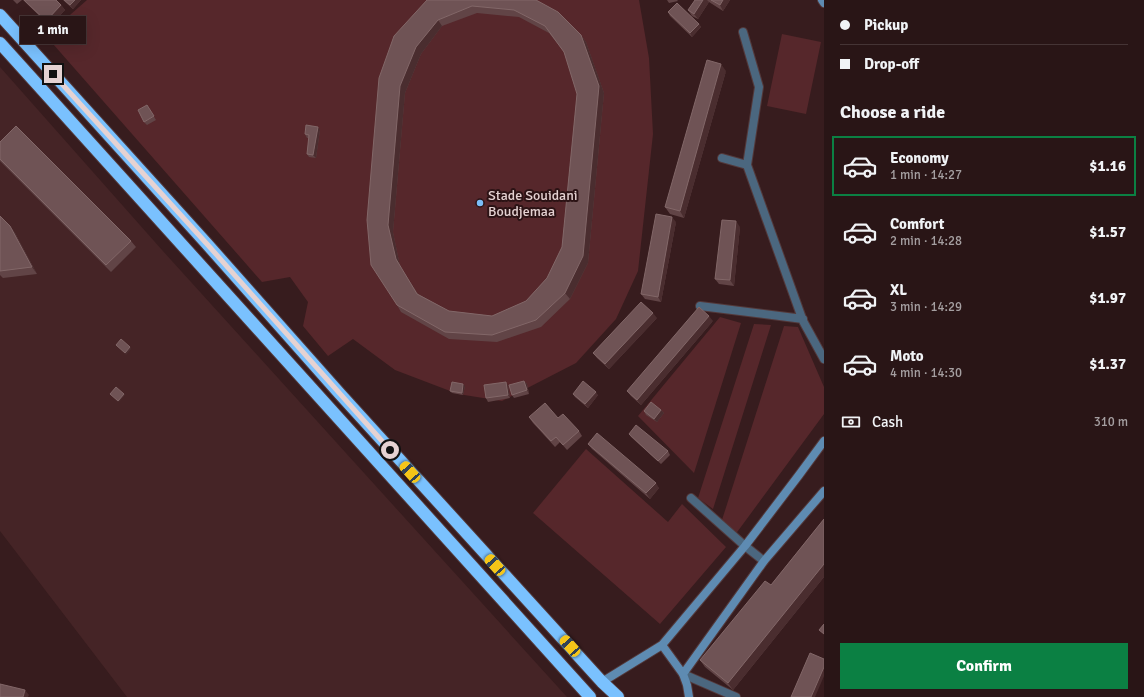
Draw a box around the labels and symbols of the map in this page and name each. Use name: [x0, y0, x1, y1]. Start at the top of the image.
callout: 1 min: [20, 16, 86, 44]
route end: [44, 65, 62, 83]
place label: Stade Souidani Boudjemaa: [488, 187, 578, 220]
marker: Stade Souidani Boudjemaa: [475, 198, 485, 208]
route start: [381, 441, 399, 459]
car: [398, 459, 422, 485]
car: [483, 552, 507, 578]
car: [558, 633, 582, 659]

